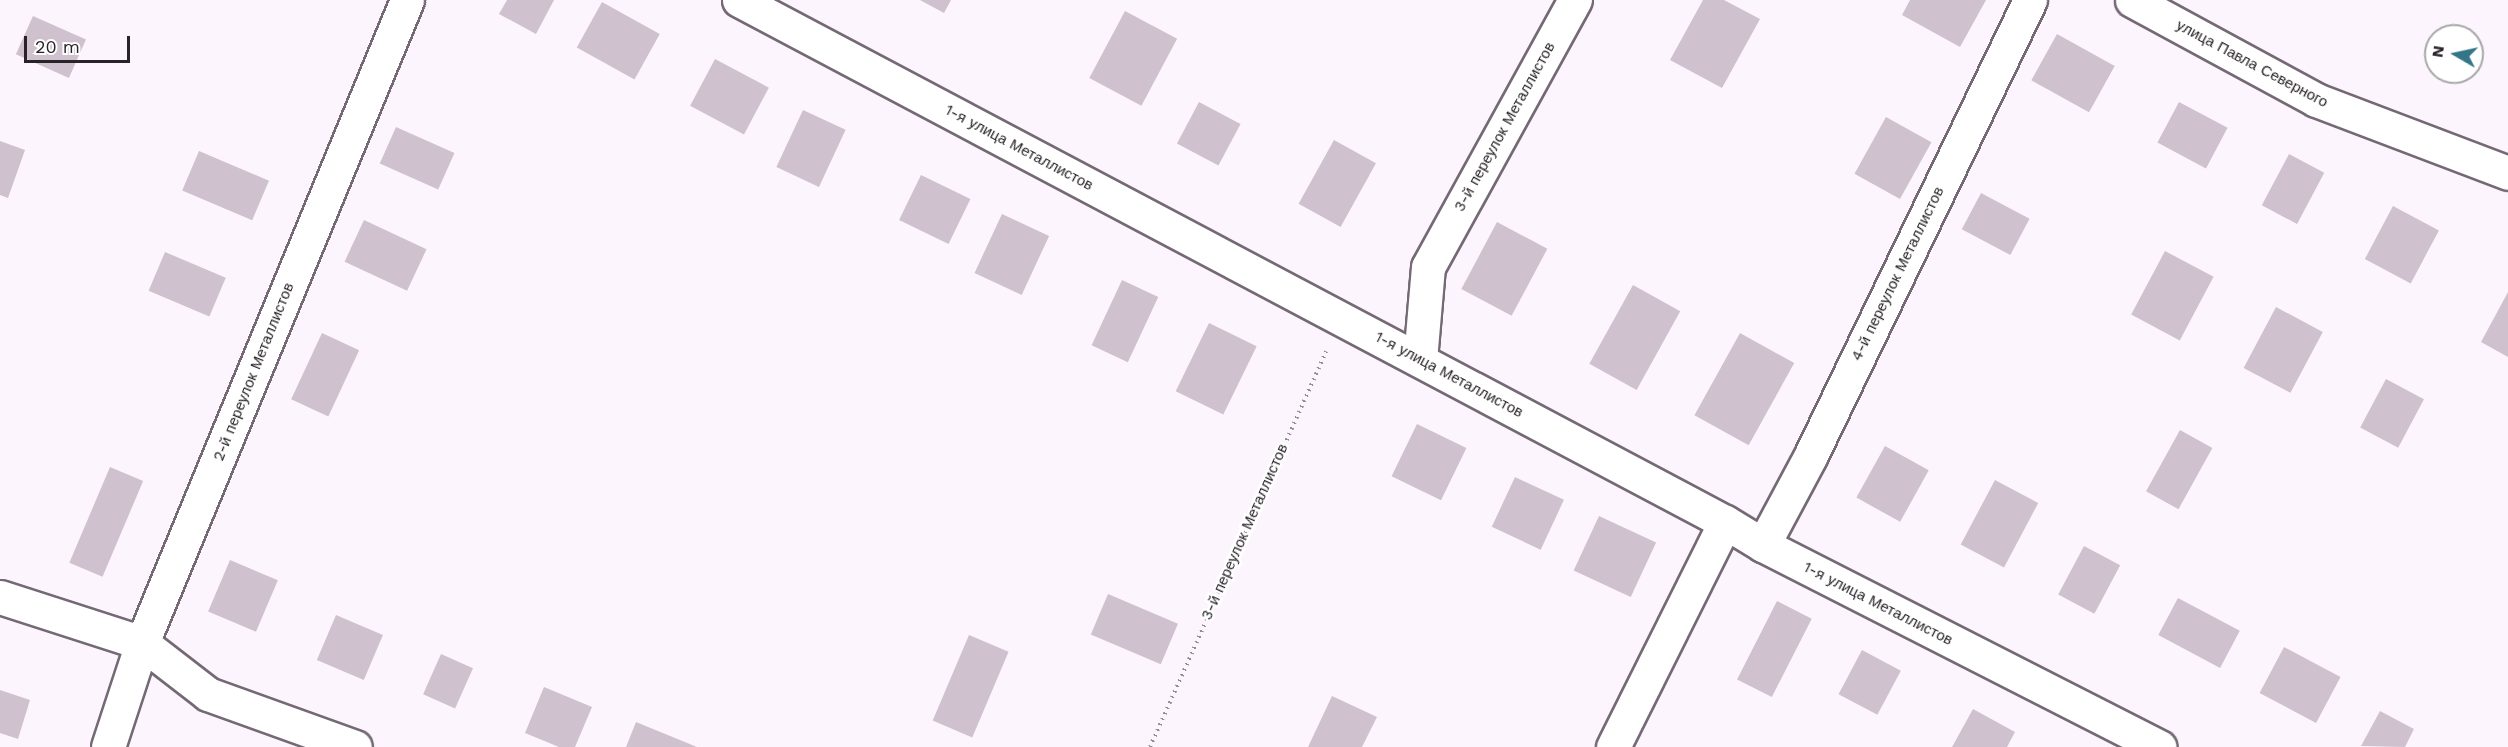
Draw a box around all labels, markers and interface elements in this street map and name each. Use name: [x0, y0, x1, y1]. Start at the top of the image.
street label: улица Павла Северного: [2173, 16, 2331, 112]
scale bar: [27, 24, 134, 62]
north arrow: [2424, 24, 2484, 84]
text: 20 m: [35, 36, 80, 57]
street label: 3-й переулок Металлистов: [1451, 39, 1559, 215]
text: N: [2427, 44, 2448, 59]
street label: 1-я улица Металлистов: [942, 101, 1096, 195]
street label: 4-й переулок Металлистов: [1848, 184, 1948, 364]
street label: 2-й переулок Металлистов: [210, 280, 298, 464]
street label: 1-я улица Металлистов: [1372, 328, 1526, 422]
street label: 3-й переулок Металлистов: [1198, 441, 1292, 623]
street label: 1-я улица Металлистов: [1800, 559, 1956, 649]

